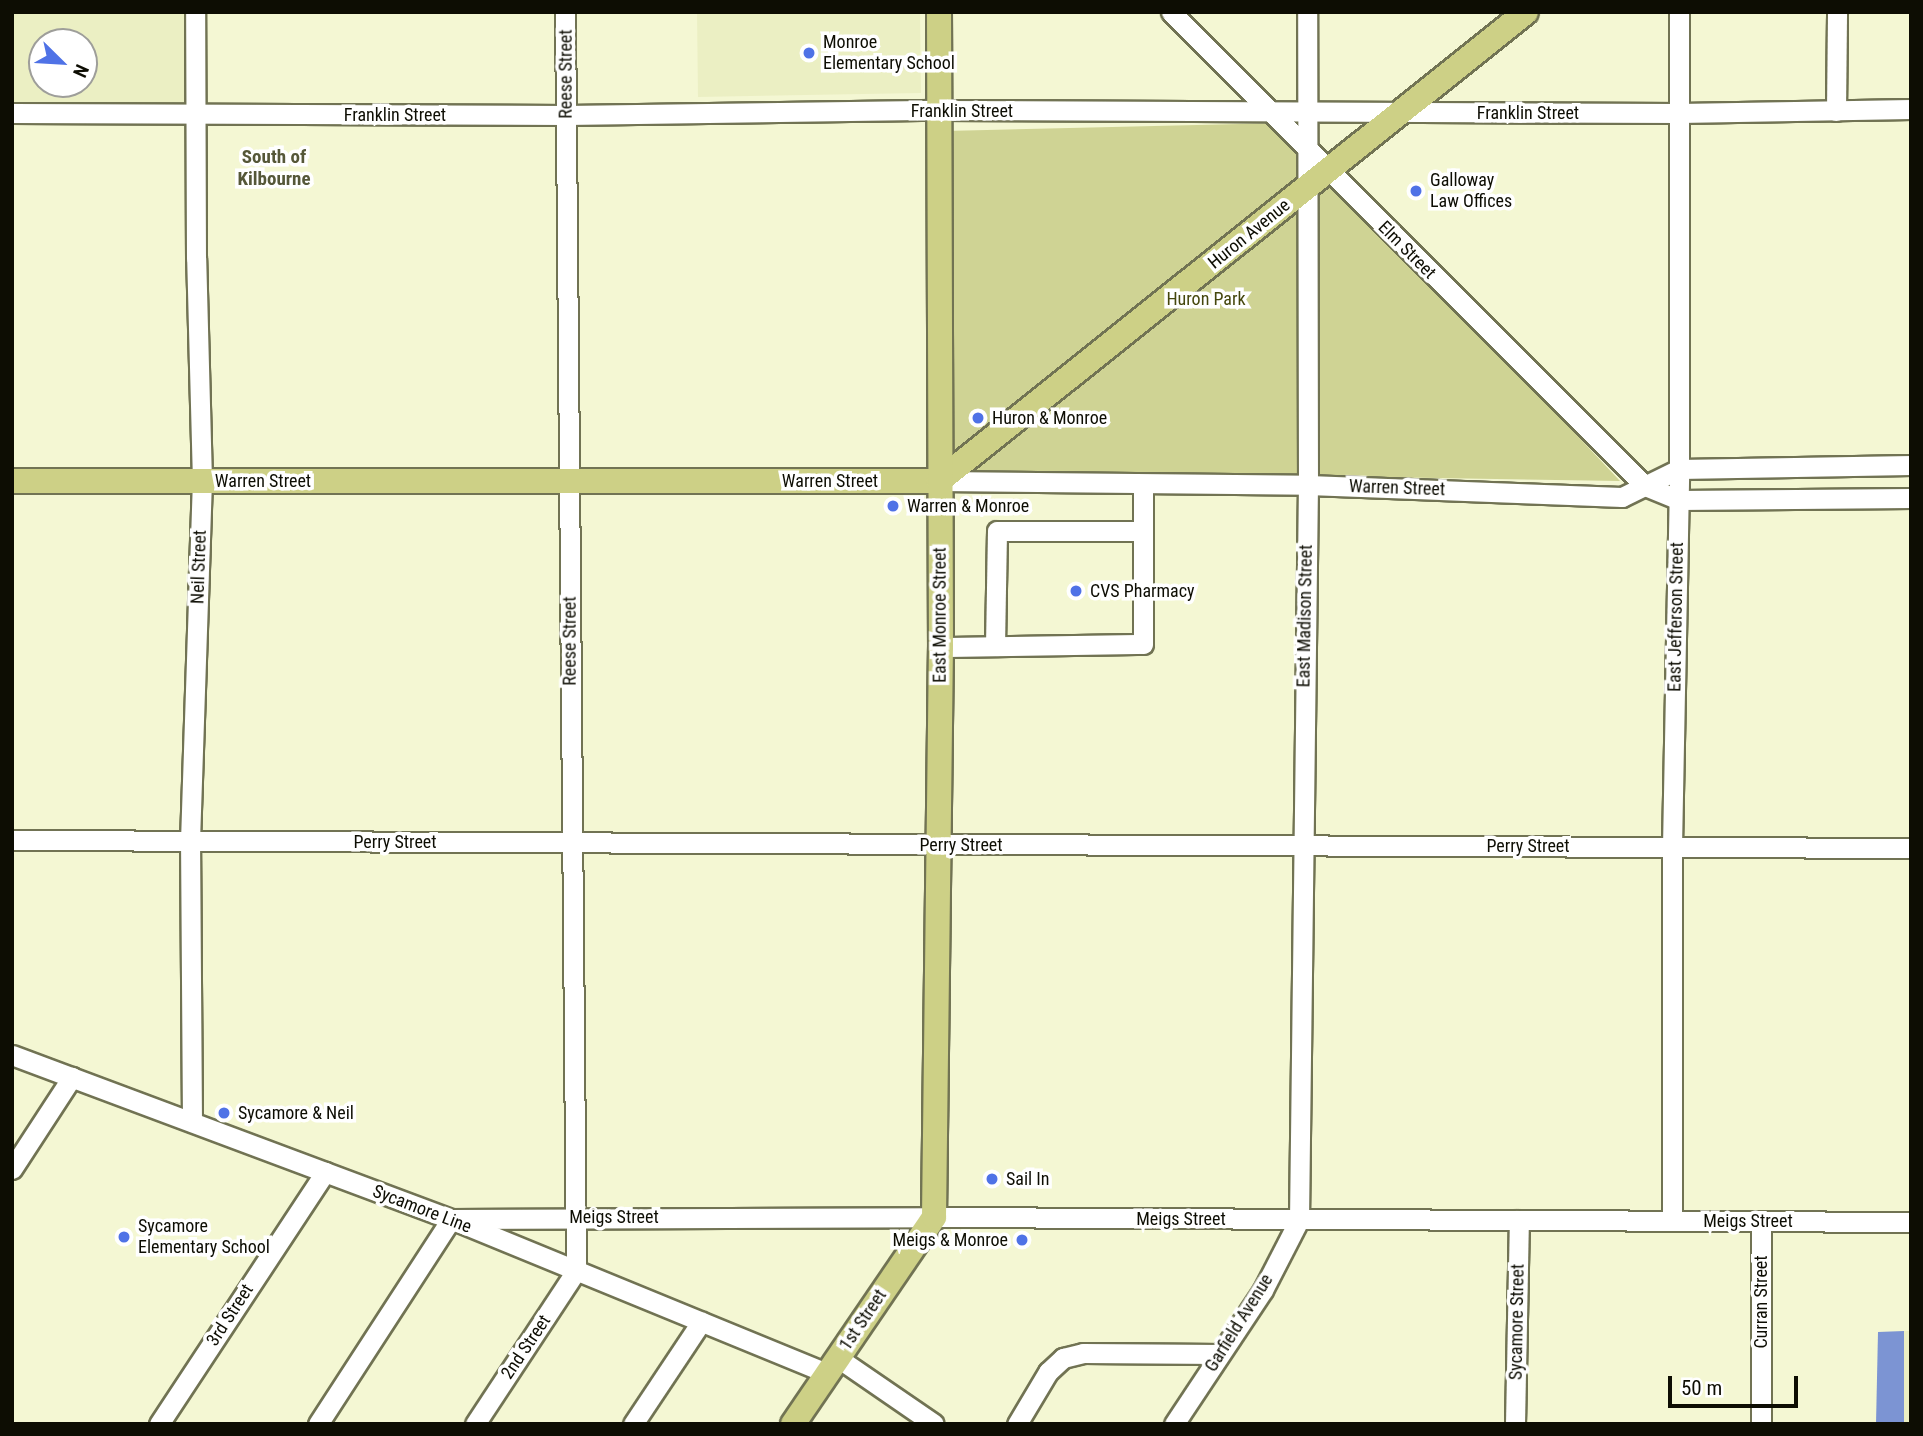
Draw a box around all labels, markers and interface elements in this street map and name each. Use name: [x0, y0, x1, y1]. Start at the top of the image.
north arrow: [28, 28, 98, 98]
street label: Reese Street: [555, 29, 577, 119]
place label: Monroe Elementary School: [823, 32, 955, 74]
marker: Monroe Elementary School: [801, 45, 817, 61]
text: N: [68, 61, 94, 81]
street label: Franklin Street: [911, 100, 1013, 122]
street label: Franklin Street: [1477, 102, 1579, 124]
street label: Franklin Street: [344, 104, 446, 126]
district label: South of Kilbourne: [237, 146, 311, 190]
place label: Galloway Law Offices: [1430, 170, 1512, 212]
marker: Galloway Law Offices: [1408, 183, 1424, 199]
street label: Huron Avenue: [1204, 194, 1294, 274]
street label: Elm Street: [1374, 217, 1440, 283]
park label: Huron Park: [1166, 288, 1246, 310]
place label: Huron & Monroe: [992, 407, 1107, 429]
marker: Huron & Monroe: [970, 410, 986, 426]
street label: Warren Street: [215, 470, 311, 492]
street label: Warren Street: [782, 470, 878, 492]
street label: Warren Street: [1348, 476, 1446, 500]
place label: Warren & Monroe: [907, 495, 1029, 517]
marker: Warren & Monroe: [885, 498, 901, 514]
street label: Neil Street: [187, 530, 211, 604]
street label: East Jefferson Street: [1664, 542, 1688, 692]
street label: East Madison Street: [1293, 544, 1317, 688]
street label: East Monroe Street: [929, 547, 951, 683]
place label: CVS Pharmacy: [1090, 580, 1195, 602]
marker: CVS Pharmacy: [1068, 583, 1084, 599]
street label: Reese Street: [559, 596, 581, 686]
street label: Perry Street: [353, 831, 437, 853]
street label: Perry Street: [919, 834, 1003, 856]
street label: Perry Street: [1486, 835, 1570, 857]
place label: Sycamore & Neil: [238, 1102, 354, 1124]
marker: Sycamore & Neil: [216, 1105, 232, 1121]
place label: Sail In: [1006, 1168, 1050, 1190]
marker: Sail In: [984, 1171, 1000, 1187]
street label: Sycamore Line: [370, 1180, 474, 1238]
street label: Meigs Street: [569, 1206, 659, 1228]
street label: Meigs Street: [1136, 1208, 1226, 1230]
street label: Meigs Street: [1703, 1210, 1793, 1232]
place label: Sycamore Elementary School: [138, 1216, 270, 1258]
marker: Sycamore Elementary School: [116, 1229, 132, 1245]
place label: Meigs & Monroe: [893, 1229, 1008, 1251]
marker: Meigs & Monroe: [1014, 1232, 1030, 1248]
street label: Curran Street: [1750, 1255, 1772, 1349]
street label: Sycamore Street: [1505, 1264, 1529, 1380]
street label: Garfield Avenue: [1200, 1270, 1278, 1376]
street label: 3rd Street: [202, 1280, 258, 1350]
street label: 1st Street: [835, 1285, 891, 1355]
street label: 2nd Street: [497, 1311, 555, 1383]
scale bar: [1671, 1362, 1800, 1406]
text: 50 m: [1681, 1376, 1722, 1400]

